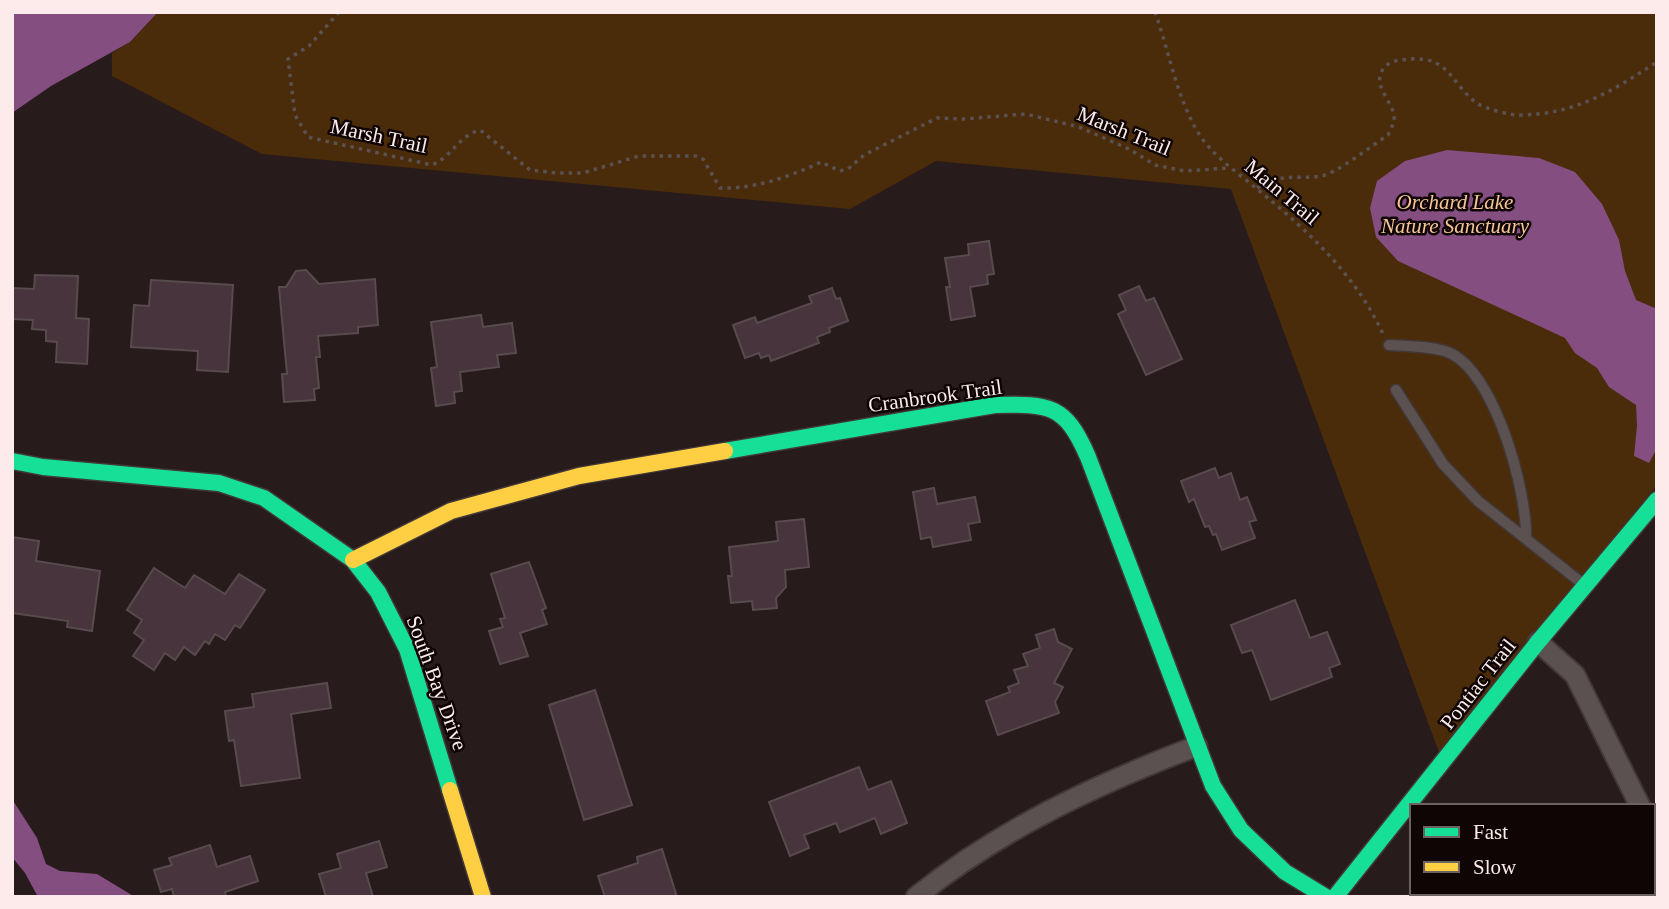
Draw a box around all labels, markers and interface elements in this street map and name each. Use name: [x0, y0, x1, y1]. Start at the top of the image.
street label: Marsh Trail: [1074, 101, 1174, 161]
street label: Marsh Trail: [328, 114, 430, 158]
street label: Main Trail: [1240, 154, 1324, 230]
park label: Orchard Lake Nature Sanctuary: [1380, 190, 1530, 238]
street label: Cranbrook Trail: [867, 375, 1004, 417]
street label: South Bay Drive: [402, 613, 472, 753]
street label: Pontiac Trail: [1435, 634, 1521, 734]
legend: [1410, 804, 1655, 895]
text: Fast: [1473, 820, 1508, 844]
text: Slow: [1473, 855, 1517, 879]

